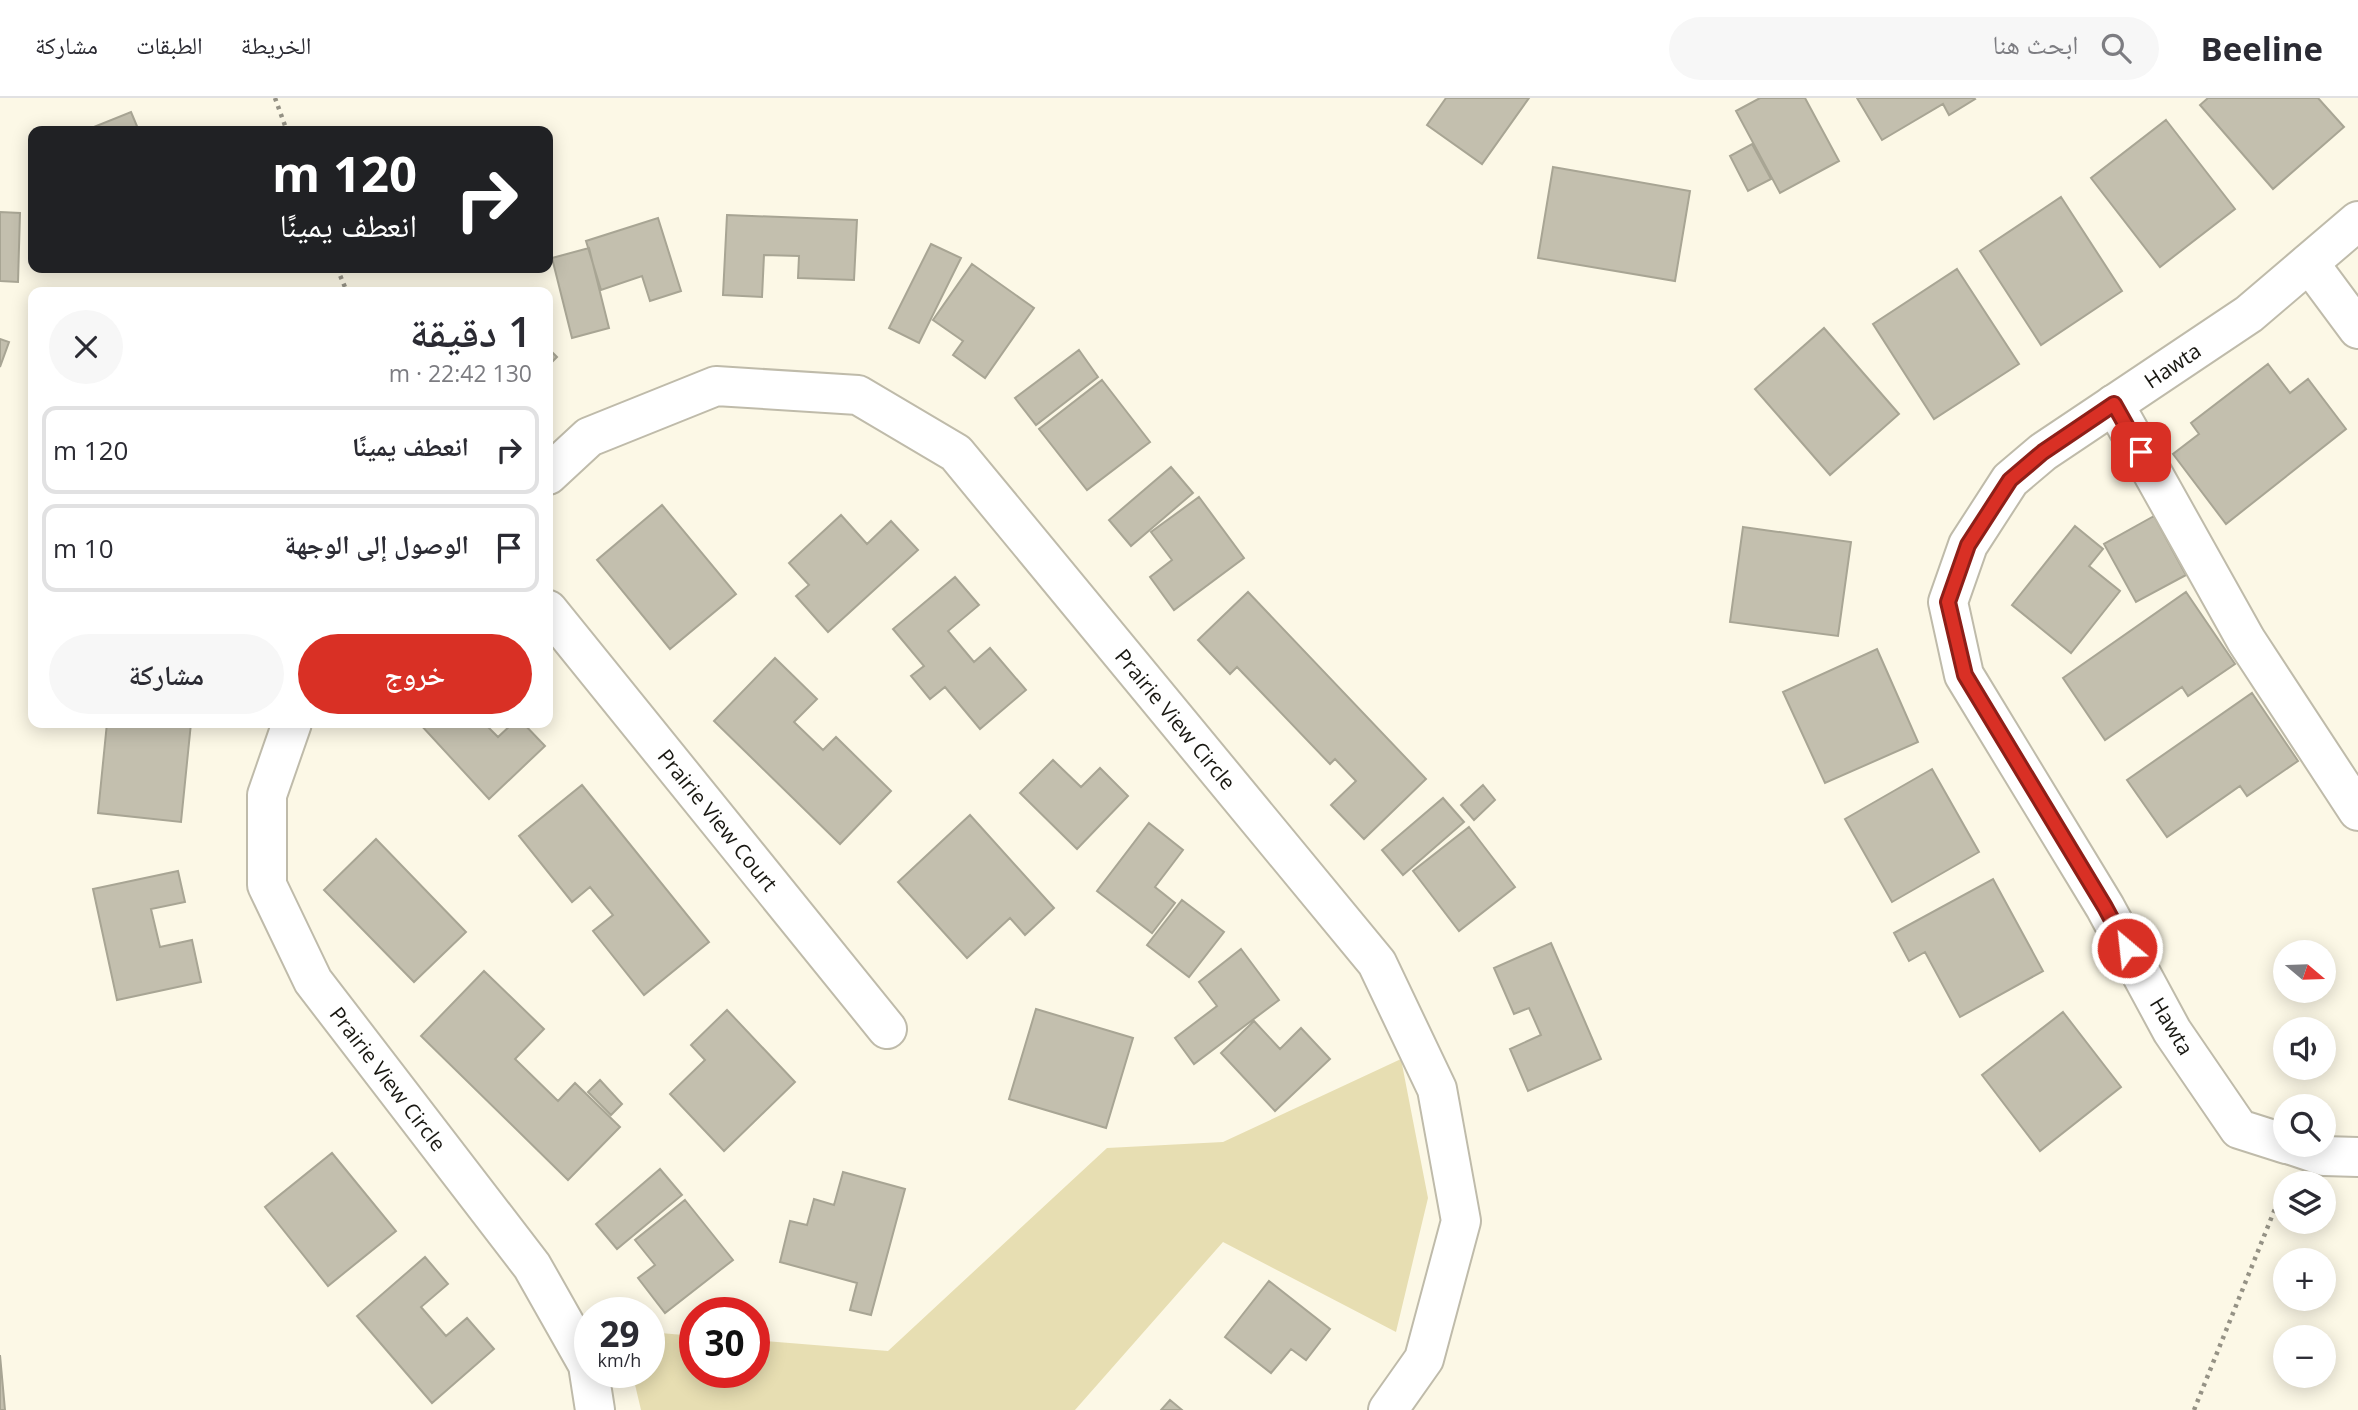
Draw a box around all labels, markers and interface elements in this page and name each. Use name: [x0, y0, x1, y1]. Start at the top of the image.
search box: [1669, 17, 2159, 80]
text: ابحث هنا: [1992, 26, 2079, 62]
text: Beeline: [2201, 26, 2323, 71]
text: مشاركة: [35, 28, 98, 61]
text: الطبقات: [136, 28, 203, 61]
text: الخريطة: [241, 28, 311, 61]
icon: search: [2097, 29, 2135, 67]
text: 120 m: [272, 140, 417, 206]
icon: right: [441, 154, 532, 245]
text: انعطف يمينًا: [280, 203, 417, 246]
text: 1 دقيقة: [410, 302, 532, 359]
button: close: [49, 310, 123, 384]
street label: Hawta: [2139, 336, 2206, 394]
text: 130 m · 22:42: [389, 357, 532, 389]
pin: [2111, 422, 2171, 482]
text: انعطف يمينًا: [352, 428, 469, 464]
icon: right: [490, 431, 528, 469]
text: 120 m: [53, 432, 128, 468]
icon: arrive: [2122, 433, 2160, 471]
text: الوصول إلى الوجهة: [285, 526, 469, 562]
icon: arrive: [490, 529, 528, 567]
text: 10 m: [53, 530, 114, 566]
button: مشاركة: [49, 634, 284, 714]
button: خروج: [298, 634, 532, 714]
street label: Prairie View Circle: [1109, 643, 1242, 796]
street label: Prairie View Court: [652, 743, 784, 897]
position arrow: [2090, 911, 2164, 985]
north arrow: [2273, 940, 2336, 1003]
map controls: [2273, 940, 2336, 1388]
street label: Hawta: [2144, 992, 2200, 1060]
street label: Prairie View Circle: [324, 1001, 453, 1157]
button: sound: [2273, 1017, 2336, 1080]
button: search: [2273, 1094, 2336, 1157]
button: layers: [2273, 1171, 2336, 1234]
button: +: [2273, 1248, 2336, 1311]
speed limit sign: 30: [679, 1297, 770, 1388]
text: 29: [599, 1310, 640, 1357]
button: −: [2273, 1325, 2336, 1388]
text: km/h: [598, 1348, 641, 1372]

